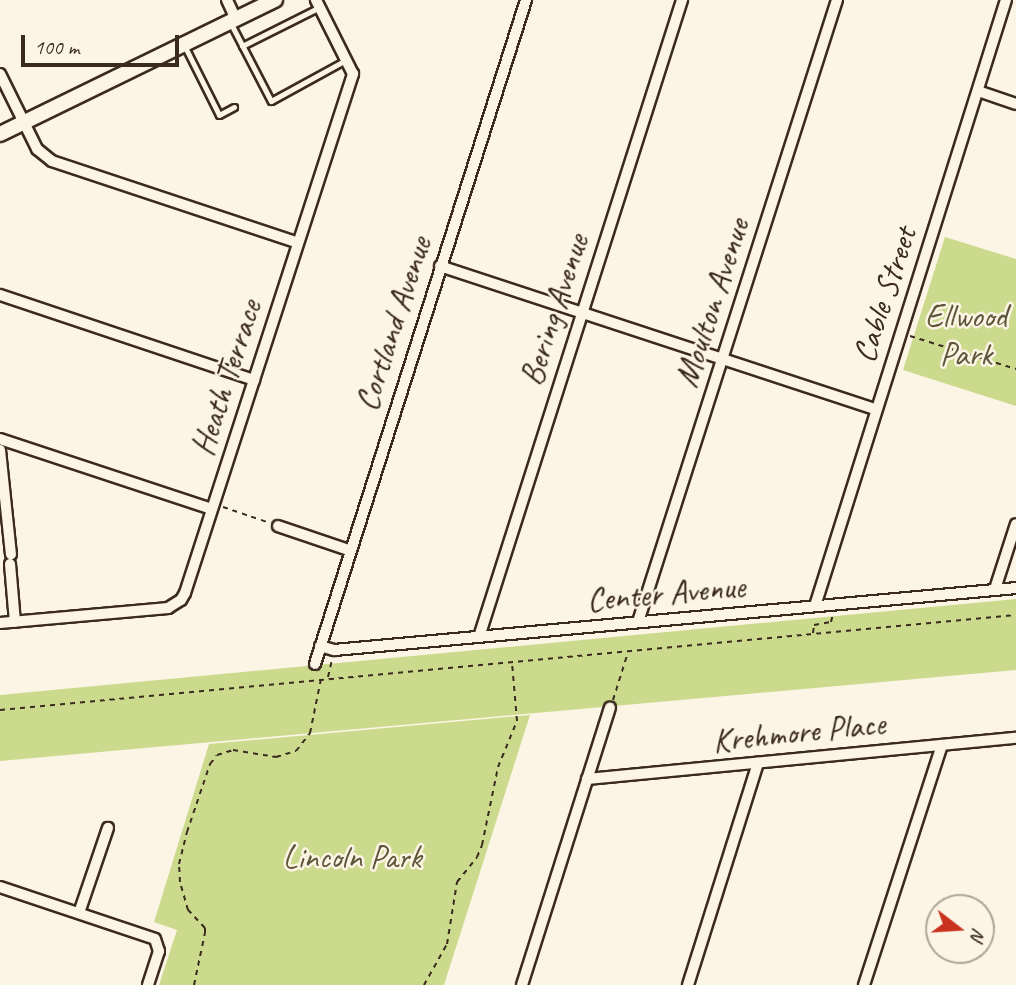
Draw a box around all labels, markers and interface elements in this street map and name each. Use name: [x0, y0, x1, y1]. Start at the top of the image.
scale bar: [24, 21, 182, 65]
text: 100 m: [34, 34, 79, 60]
street label: Moulton Avenue: [667, 214, 759, 392]
street label: Cable Street: [844, 222, 926, 368]
street label: Bering Avenue: [512, 230, 598, 390]
street label: Cortland Avenue: [347, 232, 441, 416]
street label: Heath Terrace: [184, 296, 270, 460]
park label: Ellwood Park: [925, 297, 1007, 375]
street label: Center Avenue: [585, 567, 747, 621]
street label: Krehmore Place: [711, 704, 887, 762]
park label: Lincoln Park: [282, 838, 422, 878]
north arrow: [925, 894, 995, 964]
text: N: [965, 925, 991, 944]

